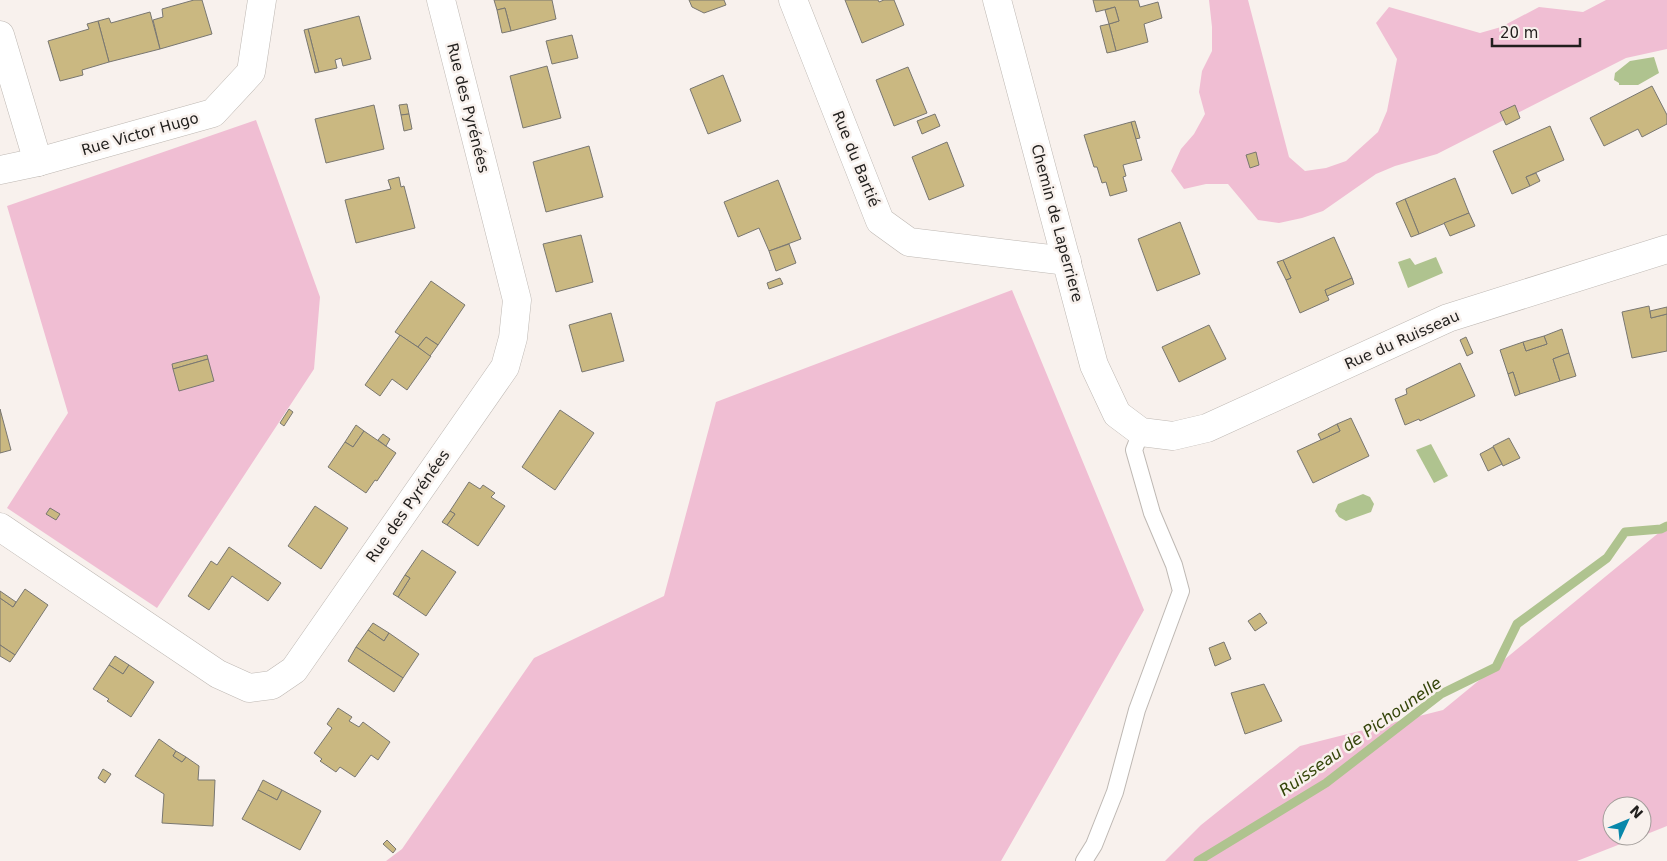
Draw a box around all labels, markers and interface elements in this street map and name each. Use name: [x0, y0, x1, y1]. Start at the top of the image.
scale bar: [1492, 15, 1580, 47]
text: 20 m: [1500, 24, 1538, 42]
street label: Rue des Pyrénées: [443, 41, 493, 175]
street label: Rue du Bartié: [829, 108, 883, 210]
street label: Rue Victor Hugo: [79, 109, 201, 159]
street label: Chemin de Laperriere: [1027, 142, 1087, 304]
street label: Rue du Ruisseau: [1342, 307, 1462, 373]
street label: Rue des Pyrénées: [362, 446, 454, 566]
water label: Ruisseau de Pichounelle: [1275, 673, 1445, 800]
north arrow: [1602, 796, 1652, 846]
text: N: [1627, 802, 1646, 822]

